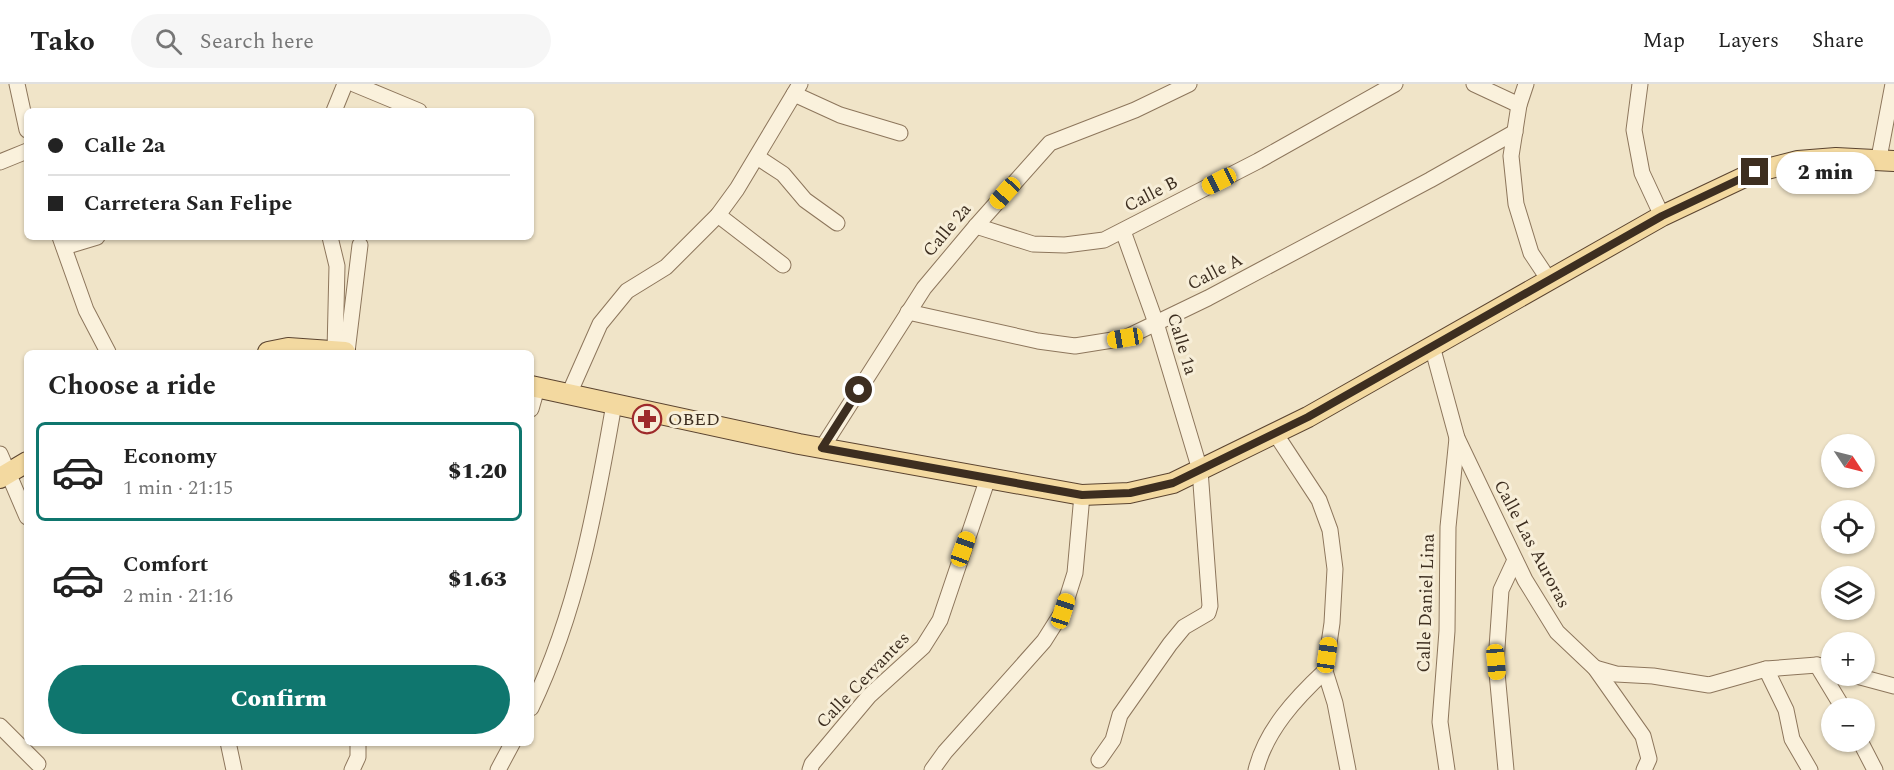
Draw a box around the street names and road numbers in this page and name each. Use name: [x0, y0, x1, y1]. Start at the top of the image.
street label: Calle B: [1119, 169, 1183, 219]
street label: Calle 2a: [916, 197, 978, 263]
street label: Calle A: [1183, 247, 1247, 297]
street label: Calle 1a: [1160, 310, 1204, 378]
street label: Calle Las Auroras: [1487, 475, 1577, 613]
street label: Calle Daniel Lina: [1410, 533, 1442, 673]
street label: Calle Cervantes: [810, 626, 916, 734]

